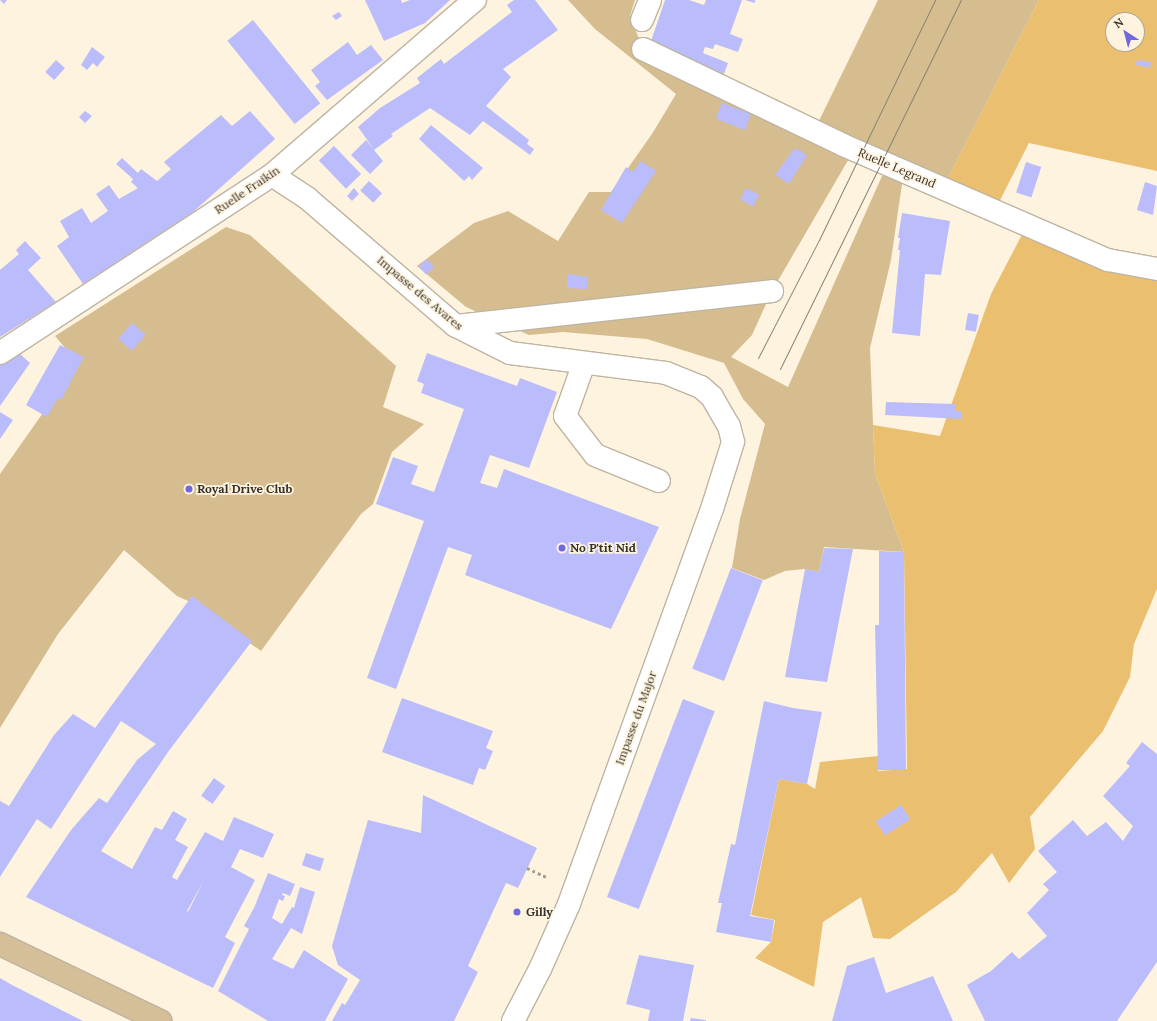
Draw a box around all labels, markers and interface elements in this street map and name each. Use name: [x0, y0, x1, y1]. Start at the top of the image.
north arrow: [1105, 12, 1145, 52]
text: N: [1111, 15, 1126, 31]
street label: Ruelle Legrand: [856, 145, 938, 191]
street label: Ruelle Fraikin: [212, 163, 282, 217]
street label: Impasse des Avares: [374, 253, 466, 333]
place label: Royal Drive Club: [197, 482, 292, 496]
marker: Royal Drive Club: [184, 484, 194, 494]
place label: No P'tit Nid: [570, 541, 636, 555]
marker: No P'tit Nid: [557, 543, 567, 553]
street label: Impasse du Major: [612, 669, 660, 767]
place label: Gilly: [526, 905, 553, 919]
marker: Gilly: [511, 906, 523, 918]

